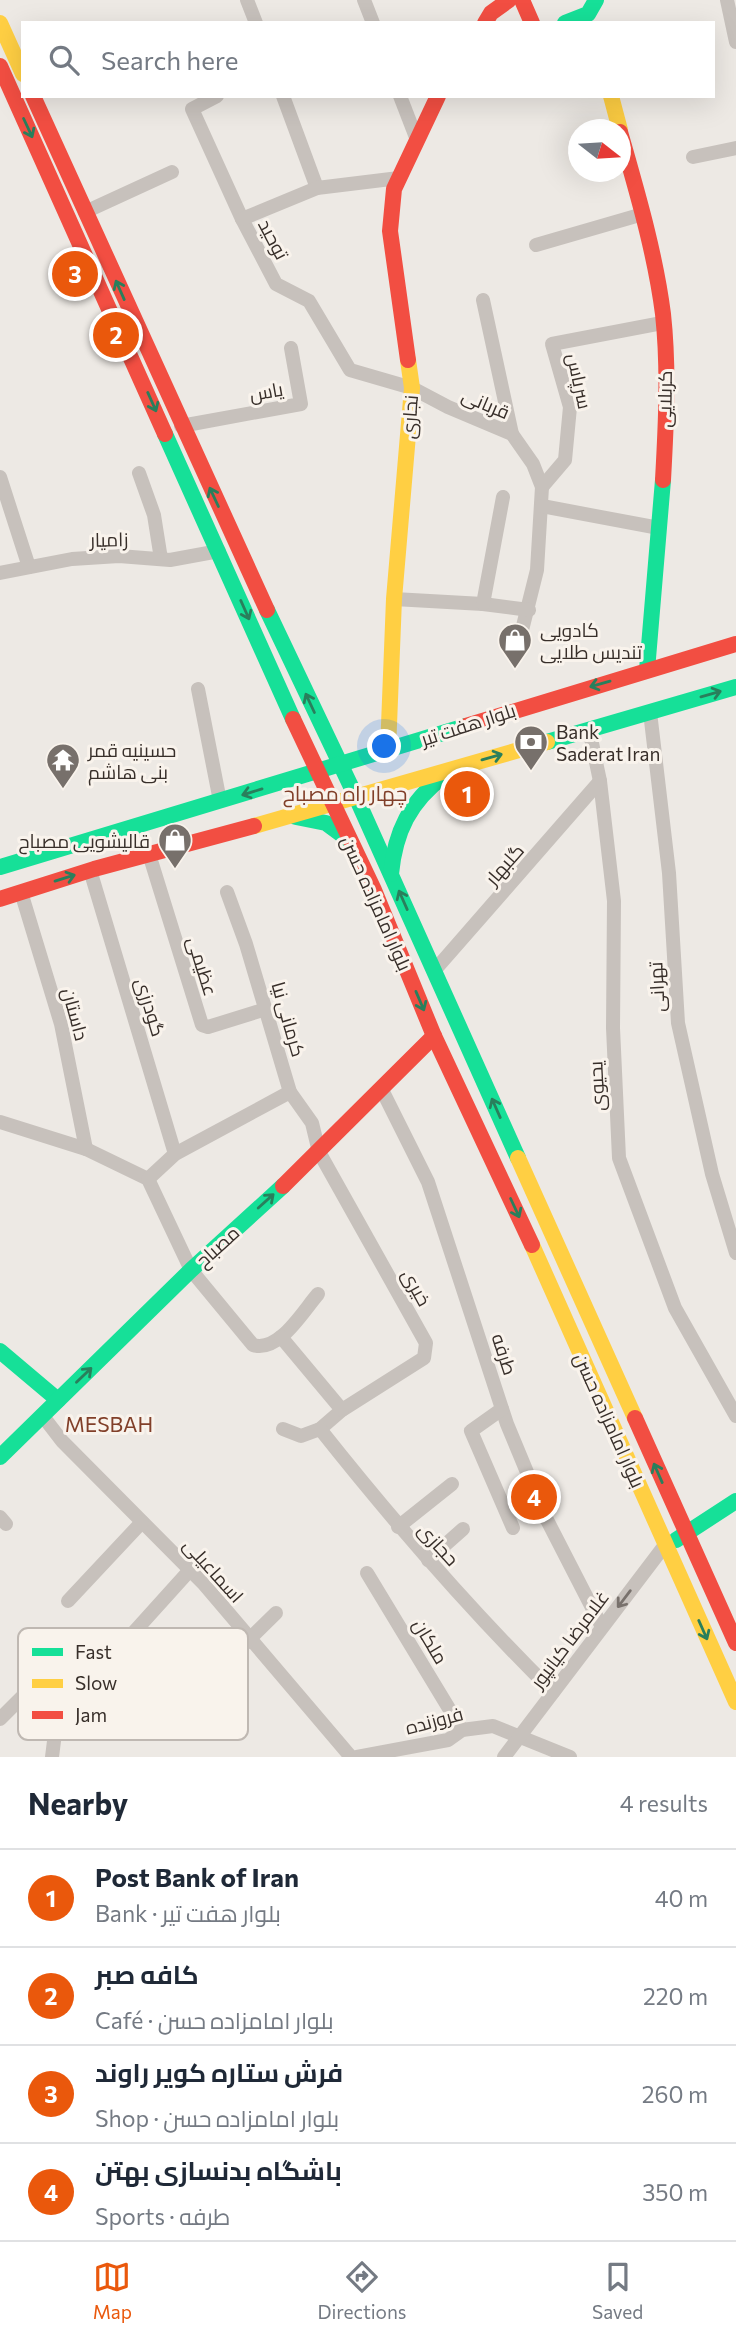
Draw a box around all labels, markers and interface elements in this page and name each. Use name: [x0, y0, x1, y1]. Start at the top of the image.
search box: [21, 21, 715, 98]
icon: search: [45, 41, 83, 79]
text: Search here: [101, 44, 239, 75]
one-way arrow: [22, 117, 35, 138]
north arrow: [568, 119, 631, 182]
street label: توحید: [253, 215, 294, 264]
pin: 3: [52, 248, 98, 300]
one-way arrow: [113, 279, 126, 301]
pin: 2: [93, 309, 139, 361]
street label: سرپاس: [561, 351, 597, 411]
street label: کربلایی: [652, 370, 677, 428]
street label: یاس: [247, 377, 285, 406]
street label: قربانی: [458, 383, 513, 424]
one-way arrow: [146, 391, 159, 412]
street label: نجاری: [396, 394, 423, 440]
one-way arrow: [206, 487, 220, 508]
street label: زامیار: [89, 527, 128, 552]
one-way arrow: [239, 599, 252, 620]
place label: کادویی تندیس طلایی: [540, 618, 642, 664]
shop icon: کادویی تندیس طلایی: [496, 621, 534, 670]
one-way arrow: [589, 678, 611, 691]
one-way arrow: [700, 686, 722, 699]
one-way arrow: [303, 693, 316, 714]
street label: بلوار هفت تیر: [417, 698, 519, 751]
place label: Bank Saderat Iran: [556, 720, 660, 765]
bank icon: Bank Saderat Iran: [512, 723, 550, 772]
your location: [367, 729, 401, 763]
place label: حسینیه قمر بنی هاشم: [87, 738, 176, 786]
temple icon: حسینیه قمر بنی هاشم: [44, 741, 82, 790]
one-way arrow: [481, 750, 503, 763]
pin: 1: [444, 768, 490, 820]
district label: چهار راه مصباح: [283, 780, 407, 808]
one-way arrow: [241, 786, 263, 799]
shop icon: قالیشویی مصباح: [156, 821, 194, 870]
place label: قالیشویی مصباح: [19, 829, 150, 855]
street label: بلوار امامزاده حسن: [336, 832, 417, 974]
street label: گلبهار: [479, 839, 529, 891]
one-way arrow: [54, 871, 76, 884]
one-way arrow: [396, 890, 409, 912]
street label: عظیمی: [182, 934, 223, 999]
street label: تهرانی: [643, 961, 670, 1013]
street label: گودرزی: [130, 975, 171, 1039]
street label: کرمانی نیا: [266, 979, 311, 1060]
street label: داستان: [57, 985, 94, 1043]
one-way arrow: [415, 990, 428, 1012]
street label: یحیوی: [583, 1060, 610, 1112]
one-way arrow: [489, 1098, 502, 1119]
one-way arrow: [257, 1193, 275, 1209]
one-way arrow: [509, 1197, 522, 1218]
street label: مصباح: [190, 1221, 246, 1274]
street label: خیری: [397, 1264, 436, 1310]
street label: طرفه: [487, 1330, 522, 1378]
street label: بلوار امامزاده حسن: [569, 1349, 650, 1491]
one-way arrow: [75, 1366, 92, 1383]
district label: MESBAH: [65, 1411, 153, 1436]
one-way arrow: [651, 1463, 664, 1484]
pin: 4: [511, 1471, 557, 1523]
street label: حجازی: [413, 1518, 464, 1571]
street label: اسماعیلی: [178, 1533, 249, 1608]
street label: غلامرضا کیانپور: [524, 1586, 614, 1694]
one-way arrow: [616, 1589, 631, 1608]
street label: ملکان: [408, 1614, 453, 1668]
one-way arrow: [697, 1618, 710, 1640]
legend: [18, 1628, 248, 1740]
text: Fast: [75, 1640, 112, 1663]
text: Slow: [75, 1671, 117, 1694]
street label: فروزنده: [403, 1701, 466, 1740]
text: Jam: [75, 1703, 107, 1726]
text: Nearby: [28, 1784, 128, 1821]
text: 4 results: [620, 1789, 708, 1817]
text: Post Bank of Iran: [95, 1861, 299, 1892]
text: 1: [46, 1884, 56, 1912]
text: 40 m: [655, 1884, 708, 1912]
text: Bank · بلوار هفت تیر: [95, 1899, 281, 1927]
text: کافه صبر: [95, 1958, 199, 1989]
text: 2: [44, 1982, 58, 2010]
text: 220 m: [643, 1982, 708, 2010]
text: Café · بلوار امامزاده حسن: [95, 2006, 334, 2034]
text: فرش ستاره کویر راوند: [95, 2056, 343, 2087]
text: 3: [44, 2080, 58, 2108]
text: 260 m: [642, 2080, 708, 2108]
text: Shop · بلوار امامزاده حسن: [95, 2104, 339, 2132]
text: باشگاه بدنسازی بهتن: [95, 2154, 342, 2185]
text: 4: [44, 2178, 58, 2206]
text: 350 m: [642, 2178, 708, 2206]
text: Sports · طرفه: [95, 2202, 230, 2230]
tab: Map: [93, 2258, 132, 2323]
tab: Directions: [317, 2258, 407, 2323]
tab: Saved: [592, 2258, 643, 2323]

